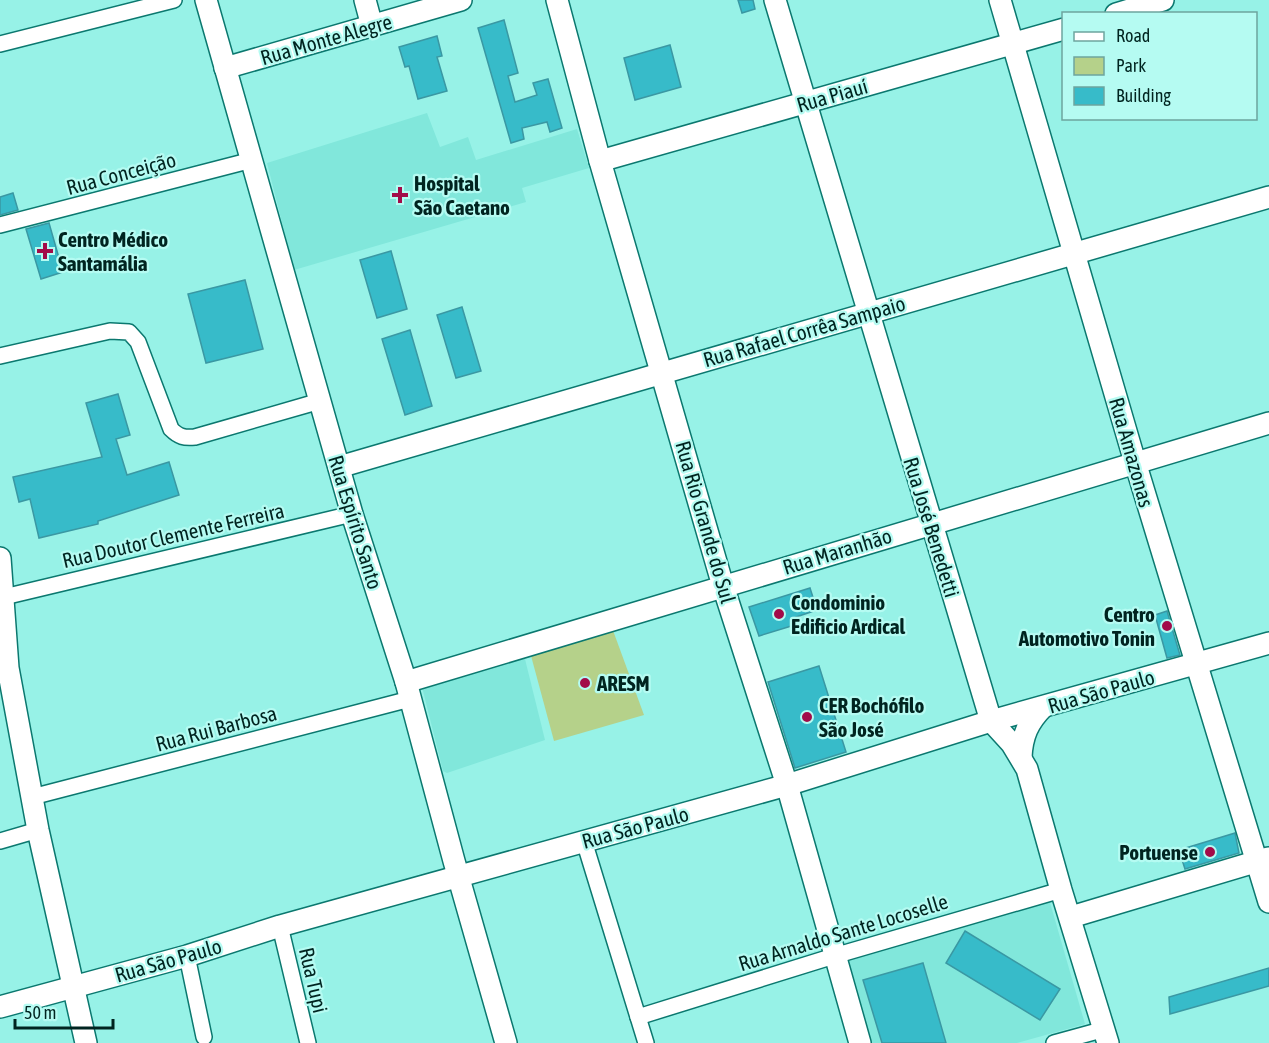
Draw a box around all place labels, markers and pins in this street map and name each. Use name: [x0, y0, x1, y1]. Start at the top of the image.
place label: Hospital São Caetano: [414, 171, 510, 219]
marker: Hospital São Caetano: [391, 186, 409, 204]
place label: Centro Médico Santamália: [58, 227, 168, 275]
marker: Centro Médico Santamália: [36, 242, 54, 260]
place label: Condominio Edificio Ardical: [791, 590, 906, 638]
place label: Centro Automotivo Tonin: [1018, 602, 1155, 650]
marker: Condominio Edificio Ardical: [772, 607, 786, 621]
marker: Centro Automotivo Tonin: [1160, 619, 1174, 633]
place label: ARESM: [596, 671, 650, 695]
marker: ARESM: [578, 676, 592, 690]
place label: CER Bochófilo São José: [819, 693, 924, 741]
marker: CER Bochófilo São José: [800, 710, 814, 724]
place label: Portuense: [1119, 840, 1198, 864]
marker: Portuense: [1203, 845, 1217, 859]

